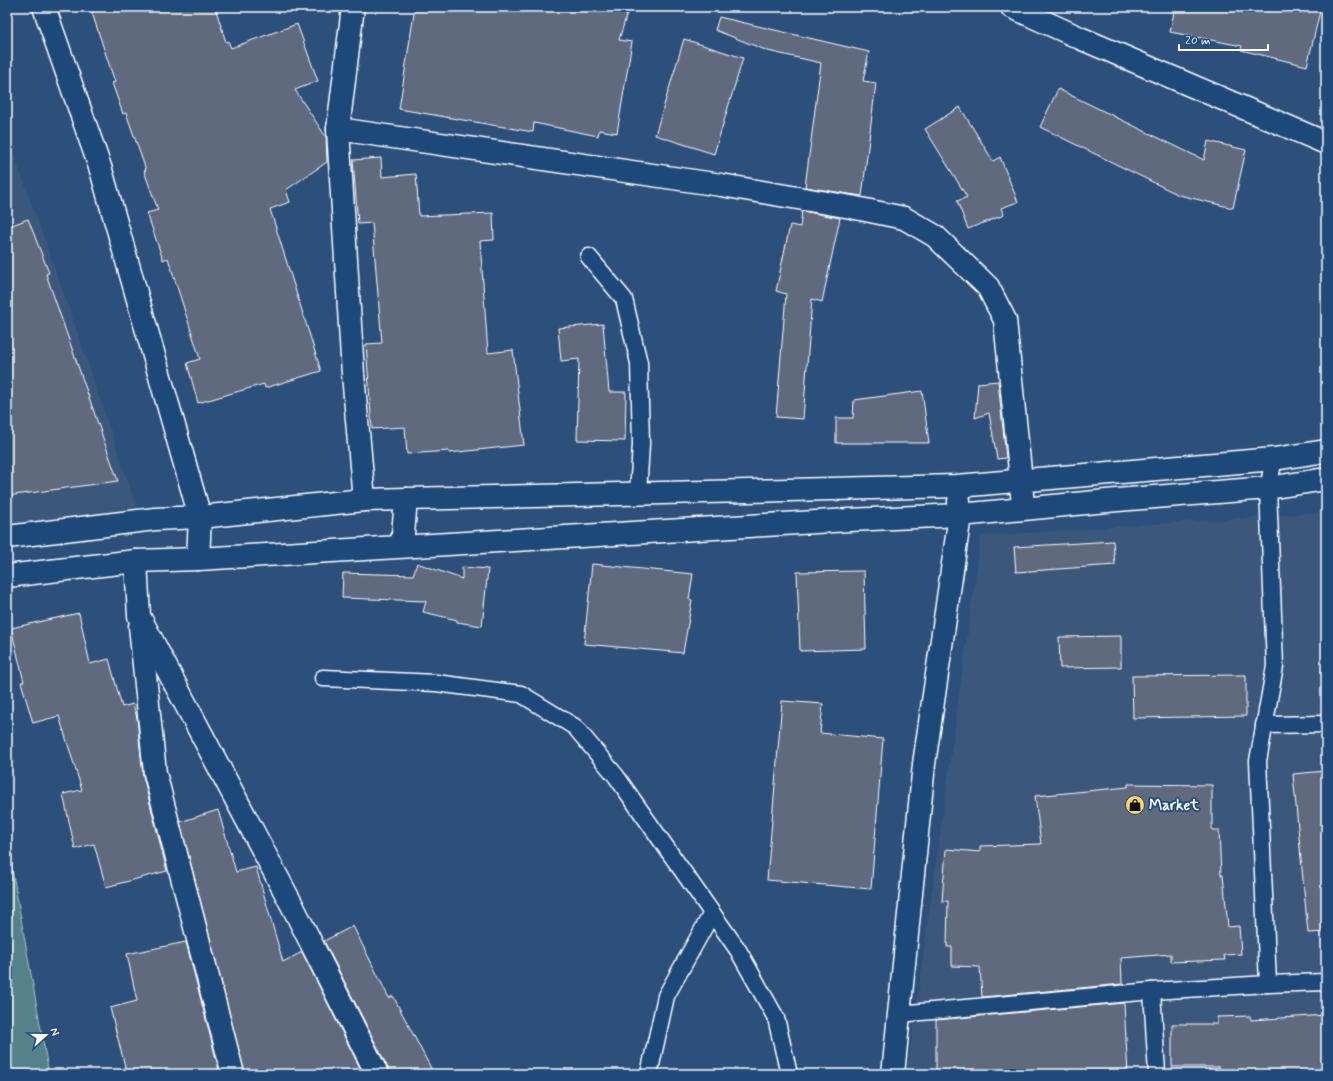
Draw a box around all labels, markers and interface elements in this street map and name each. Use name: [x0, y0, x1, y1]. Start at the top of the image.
scale bar: [1179, 26, 1268, 52]
text: 20 m: [1185, 33, 1211, 49]
shop icon: Market: [1124, 794, 1146, 816]
place label: Market: [1149, 796, 1200, 816]
north arrow: [26, 1015, 66, 1055]
text: N: [47, 1026, 62, 1038]

